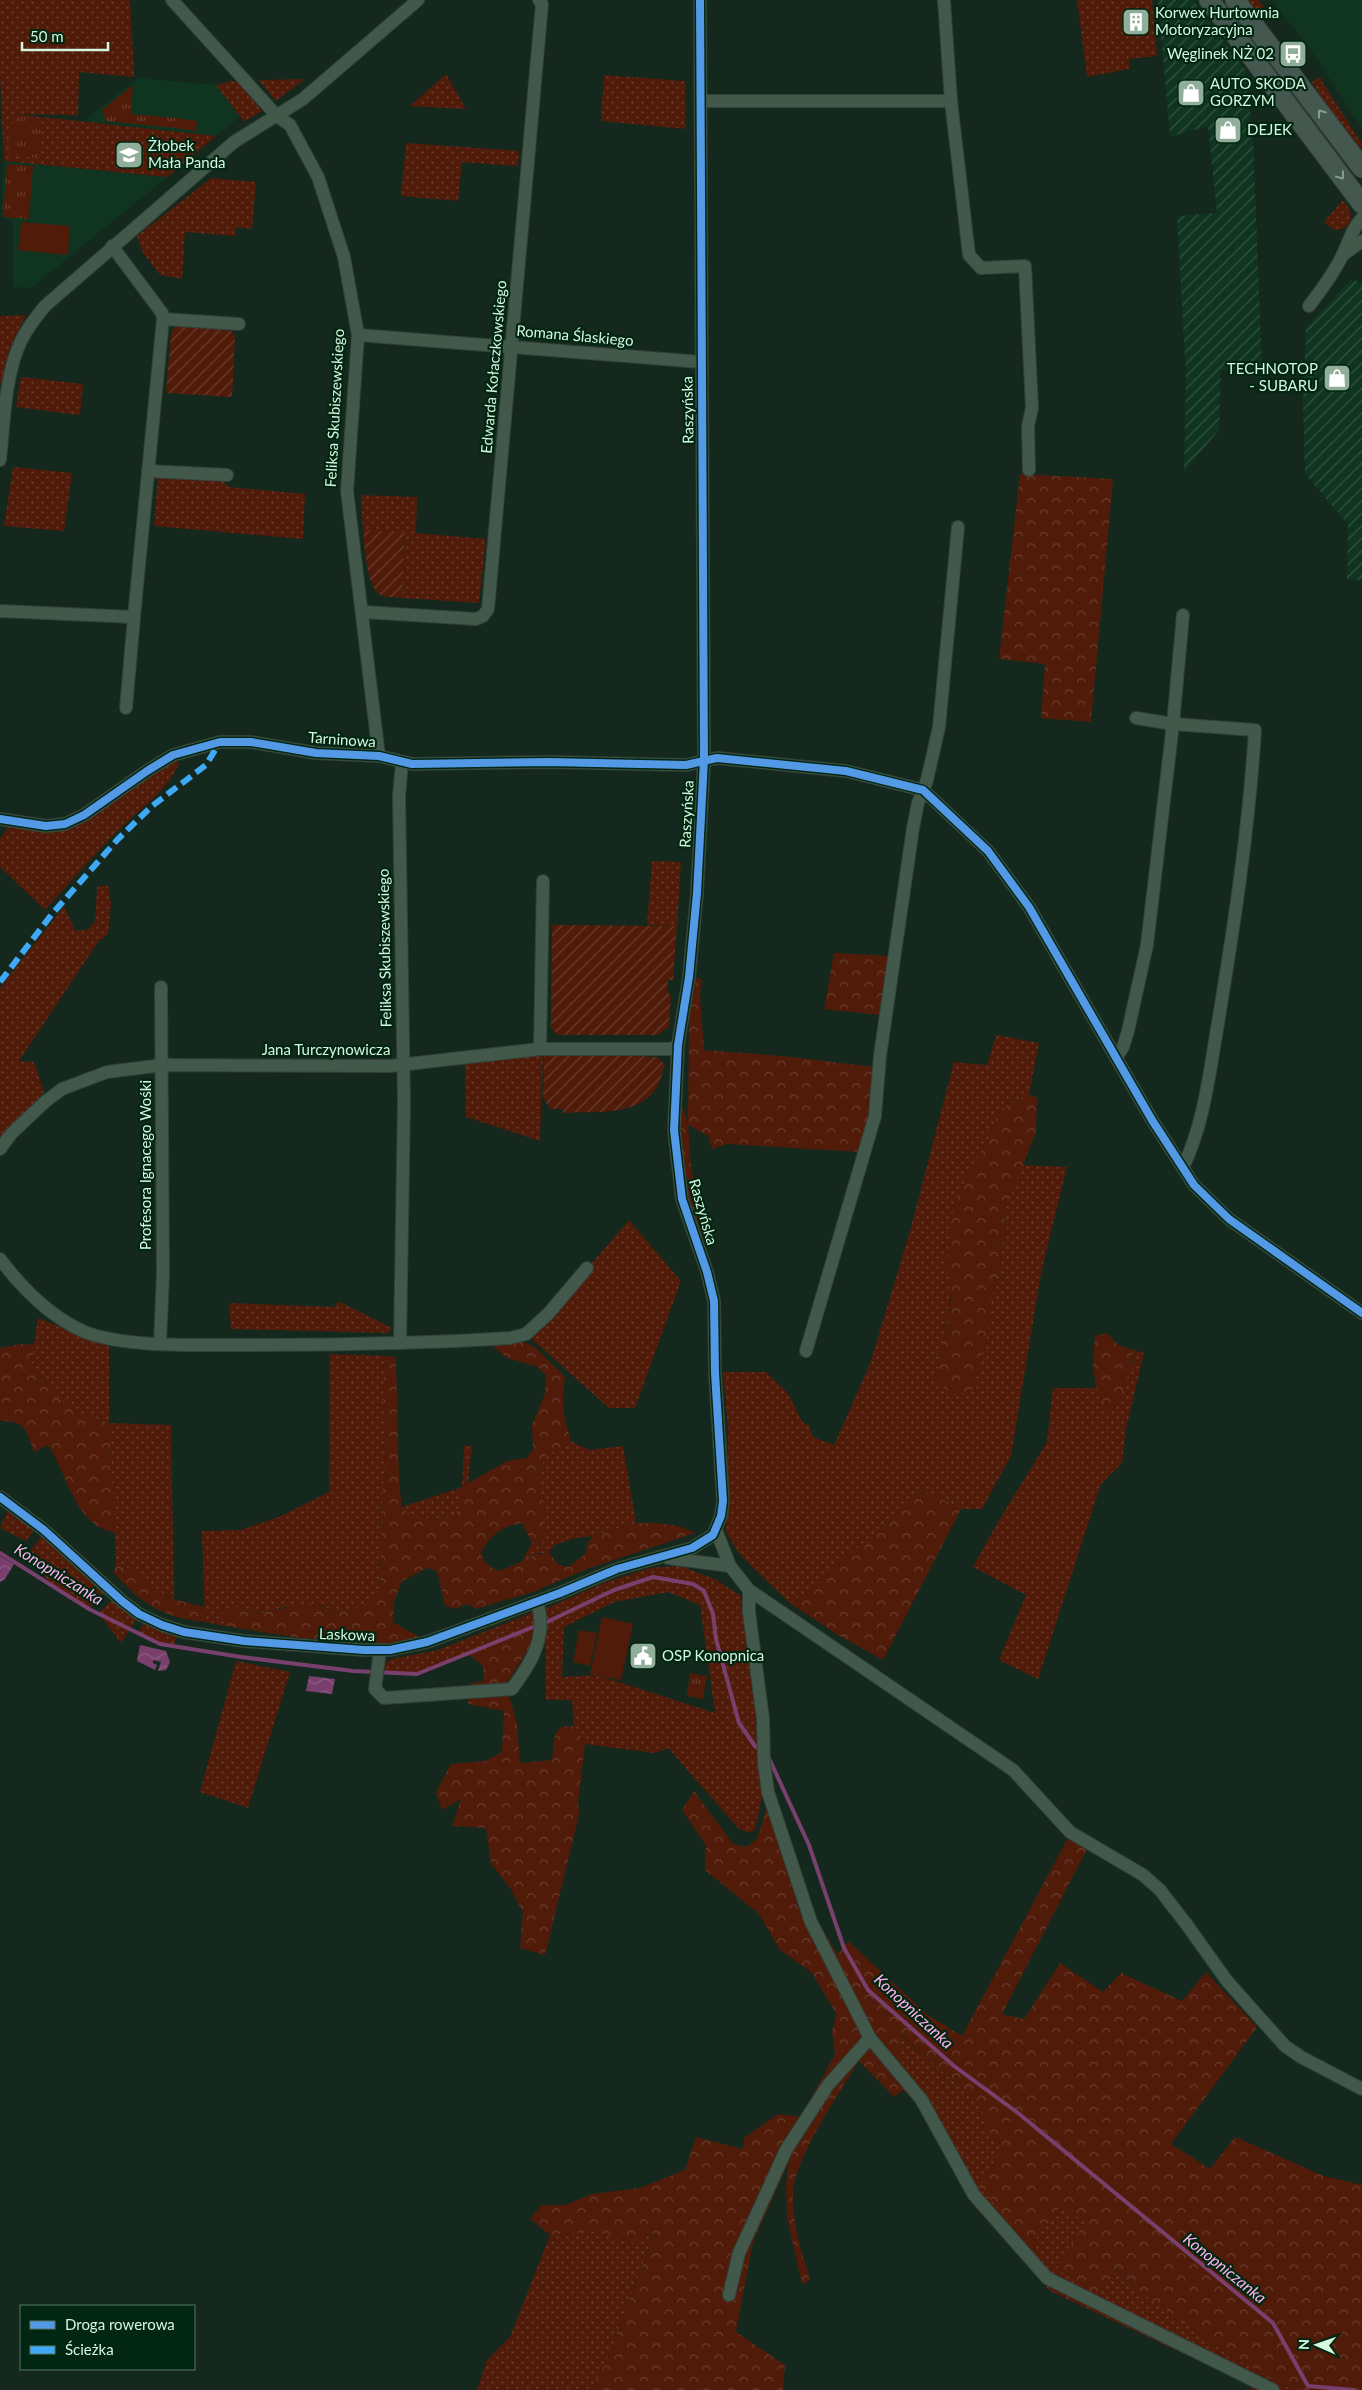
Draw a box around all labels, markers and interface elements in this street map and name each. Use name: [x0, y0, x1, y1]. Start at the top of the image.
place label: Korwex Hurtownia Motoryzacyjna: [1155, 3, 1279, 38]
building icon: Korwex Hurtownia Motoryzacyjna: [1121, 7, 1151, 37]
scale bar: [22, 20, 109, 52]
text: 50 m: [30, 27, 64, 45]
bus stop icon: Węglinek NŻ 02: [1278, 39, 1308, 69]
place label: Węglinek NŻ 02: [1167, 44, 1274, 62]
place label: AUTO SKODA GORZYM: [1210, 74, 1307, 109]
shop icon: AUTO SKODA GORZYM: [1176, 78, 1206, 108]
one-way arrow: [1318, 110, 1326, 119]
shop icon: DEJEK: [1213, 115, 1243, 145]
place label: DEJEK: [1247, 120, 1292, 138]
place label: Żłobek Mała Panda: [148, 136, 226, 171]
school or university icon: Żłobek Mała Panda: [114, 140, 144, 170]
one-way arrow: [1335, 170, 1344, 180]
street label: Edwarda Kołaczkowskiego: [476, 280, 510, 454]
street label: Romana Ślaskiego: [516, 321, 634, 349]
street label: Feliksa Skubiszewskiego: [321, 328, 347, 488]
place label: TECHNOTOP - SUBARU: [1227, 359, 1318, 394]
shop icon: TECHNOTOP - SUBARU: [1322, 363, 1352, 393]
street label: Raszyńska: [677, 376, 697, 444]
street label: Tarninowa: [308, 728, 377, 750]
street label: Raszyńska: [675, 780, 697, 848]
street label: Feliksa Skubiszewskiego: [374, 868, 394, 1028]
street label: Jana Turczynowicza: [262, 1040, 390, 1058]
street label: Profesora Ignacego Wośki: [136, 1080, 154, 1250]
street label: Raszyńska: [686, 1177, 722, 1247]
water label: Konopniczanka: [11, 1539, 107, 1608]
street label: Laskowa: [319, 1624, 376, 1644]
public building icon: OSP Konopnica: [628, 1641, 658, 1671]
place label: OSP Konopnica: [662, 1646, 764, 1664]
water label: Konopniczanka: [871, 1969, 958, 2052]
water label: Konopniczanka: [1180, 2228, 1271, 2307]
legend: [20, 2305, 195, 2370]
text: Droga rowerowa: [65, 2315, 175, 2333]
north arrow: [1292, 2320, 1342, 2370]
text: N: [1295, 2339, 1312, 2350]
text: Ścieżka: [65, 2340, 114, 2358]

